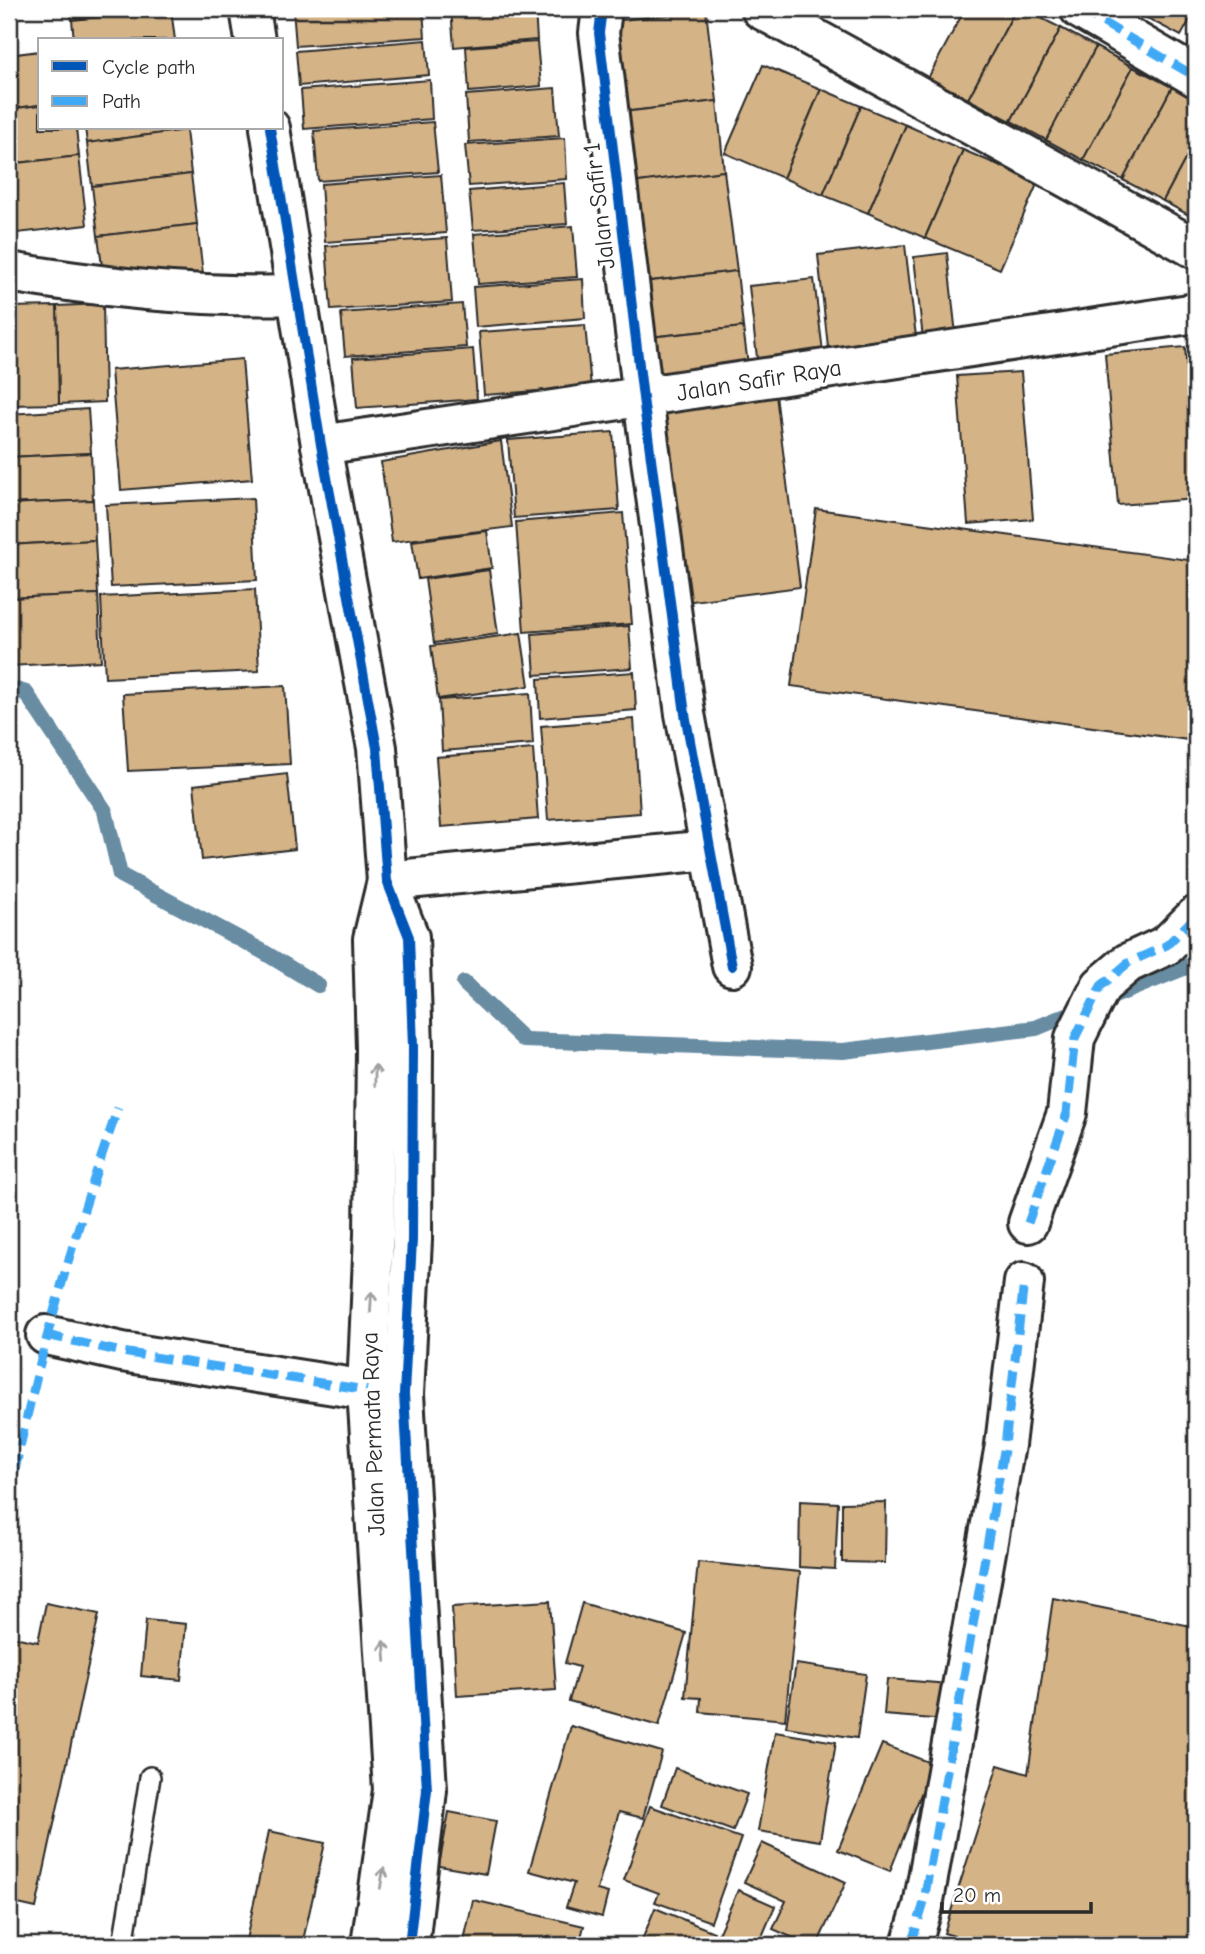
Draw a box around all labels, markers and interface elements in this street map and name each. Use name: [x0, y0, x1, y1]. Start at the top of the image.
legend: [38, 38, 284, 130]
text: Cycle path: [102, 55, 195, 79]
text: Path: [102, 89, 141, 113]
street label: Jalan Safir 1: [577, 141, 621, 271]
street label: Jalan Safir Raya: [674, 353, 844, 407]
one-way arrow: [369, 1063, 382, 1086]
one-way arrow: [364, 1291, 377, 1314]
street label: Jalan Permata Raya: [355, 1331, 391, 1537]
one-way arrow: [378, 1640, 391, 1663]
one-way arrow: [375, 1867, 388, 1890]
scale bar: [942, 1870, 1091, 1914]
text: 20 m: [953, 1883, 1001, 1907]

